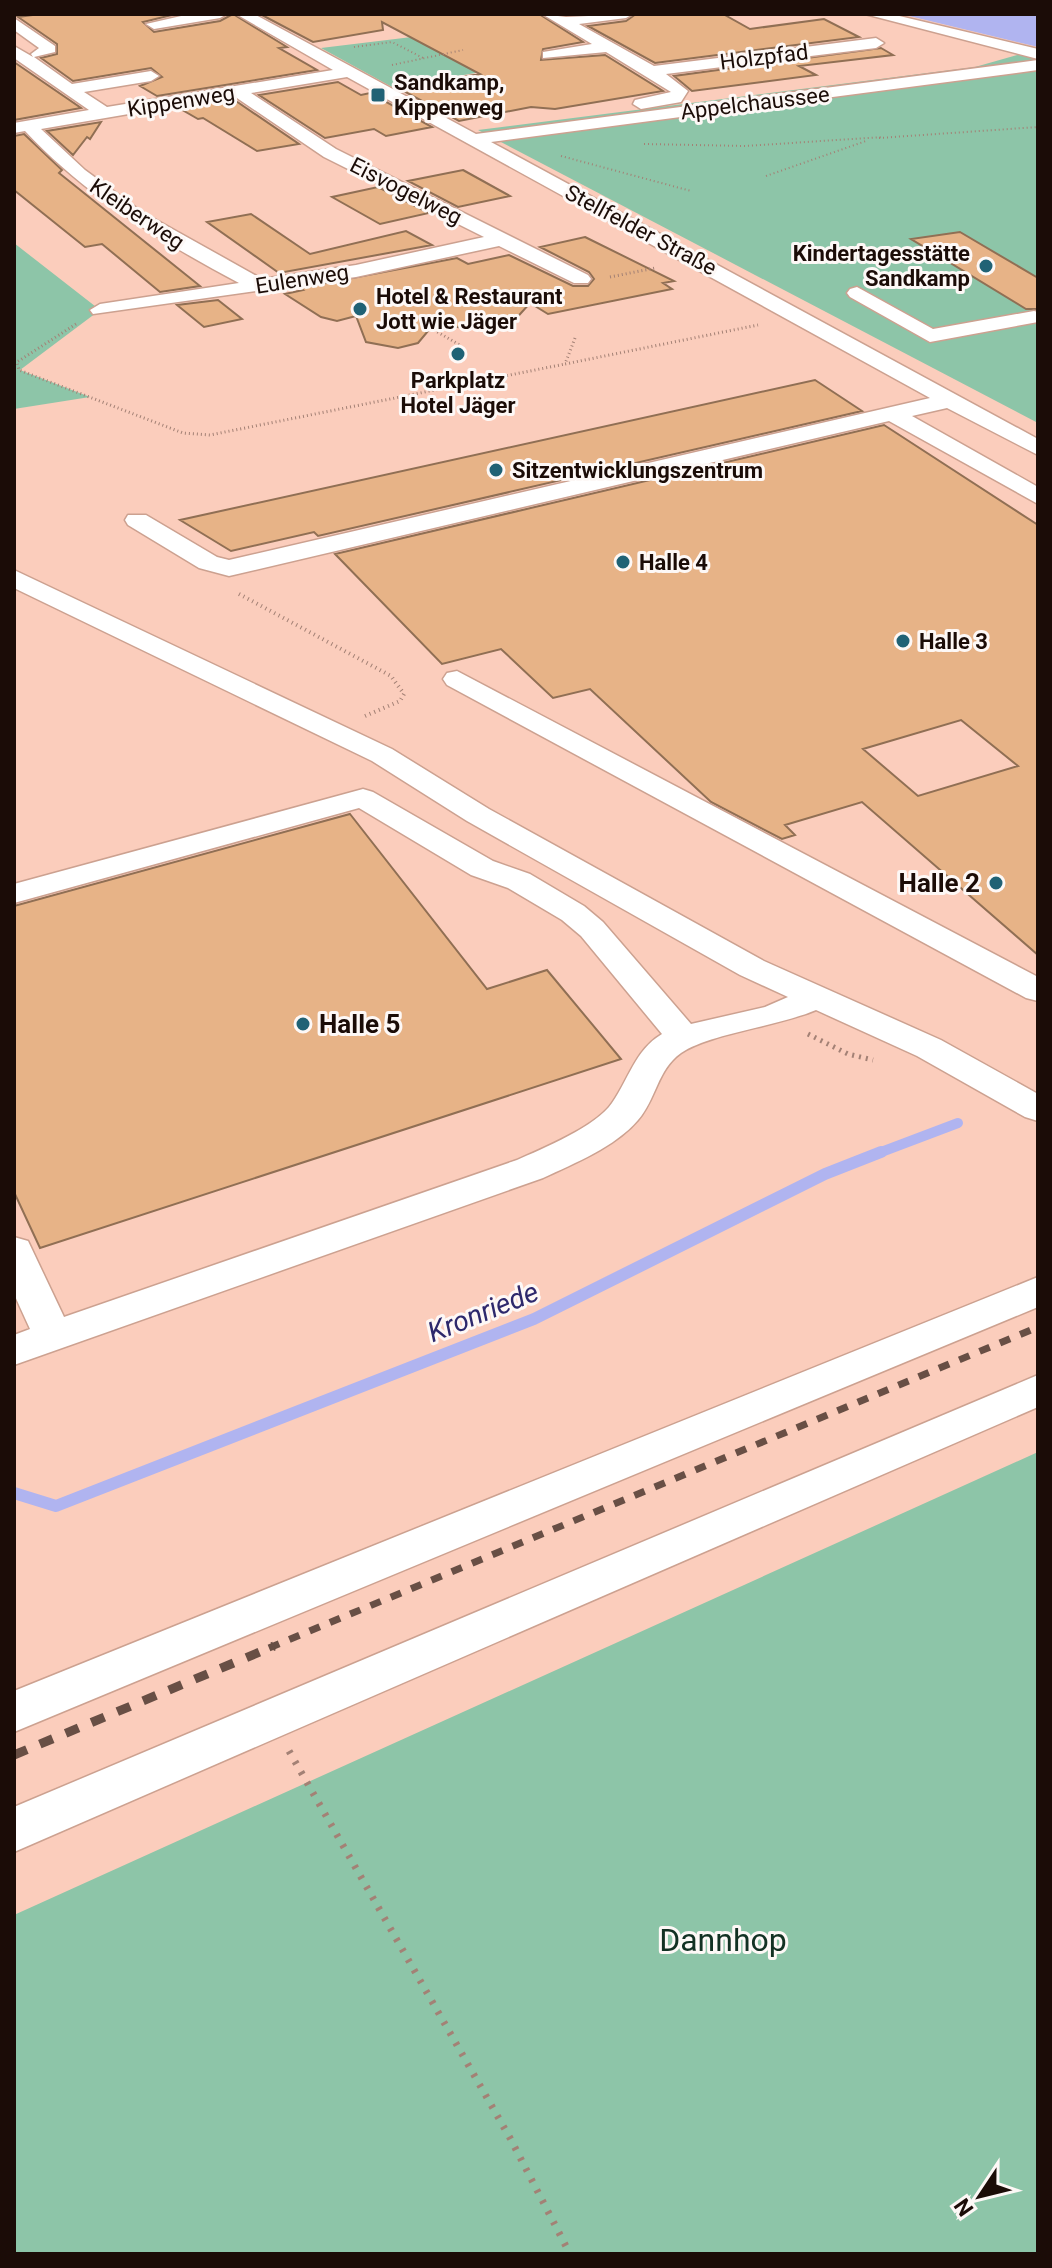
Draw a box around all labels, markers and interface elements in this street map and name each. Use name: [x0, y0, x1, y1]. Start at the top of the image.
street label: Holzpfad: [718, 39, 810, 75]
place label: Sandkamp, Kippenweg: [394, 70, 504, 120]
street label: Kippenweg: [126, 80, 236, 122]
street label: Appelchaussee: [679, 81, 831, 125]
marker: Sandkamp, Kippenweg: [369, 86, 387, 104]
street label: Eisvogelweg: [346, 152, 466, 230]
street label: Kleiberweg: [85, 173, 189, 255]
street label: Stellfelder Straße: [561, 180, 721, 280]
place label: Kindertagesstätte Sandkamp: [793, 241, 970, 291]
marker: Kindertagesstätte Sandkamp: [977, 257, 995, 275]
street label: Eulenweg: [254, 259, 350, 299]
place label: Hotel & Restaurant Jott wie Jäger: [376, 284, 563, 334]
marker: Hotel & Restaurant Jott wie Jäger: [351, 300, 369, 318]
marker: Parkplatz Hotel Jäger: [449, 345, 467, 363]
place label: Parkplatz Hotel Jäger: [400, 368, 516, 418]
place label: Sitzentwicklungszentrum: [512, 458, 763, 483]
marker: Sitzentwicklungszentrum: [487, 461, 505, 479]
place label: Halle 4: [639, 550, 708, 575]
marker: Halle 4: [614, 553, 632, 571]
place label: Halle 3: [919, 629, 988, 654]
marker: Halle 3: [894, 632, 912, 650]
place label: Halle 2: [899, 868, 980, 898]
marker: Halle 2: [987, 874, 1005, 892]
place label: Halle 5: [319, 1009, 400, 1039]
marker: Halle 5: [294, 1015, 312, 1033]
water label: Kronriede: [423, 1275, 543, 1349]
park label: Dannhop: [659, 1921, 787, 1959]
north arrow: [940, 2156, 1020, 2236]
text: N: [949, 2194, 979, 2221]

